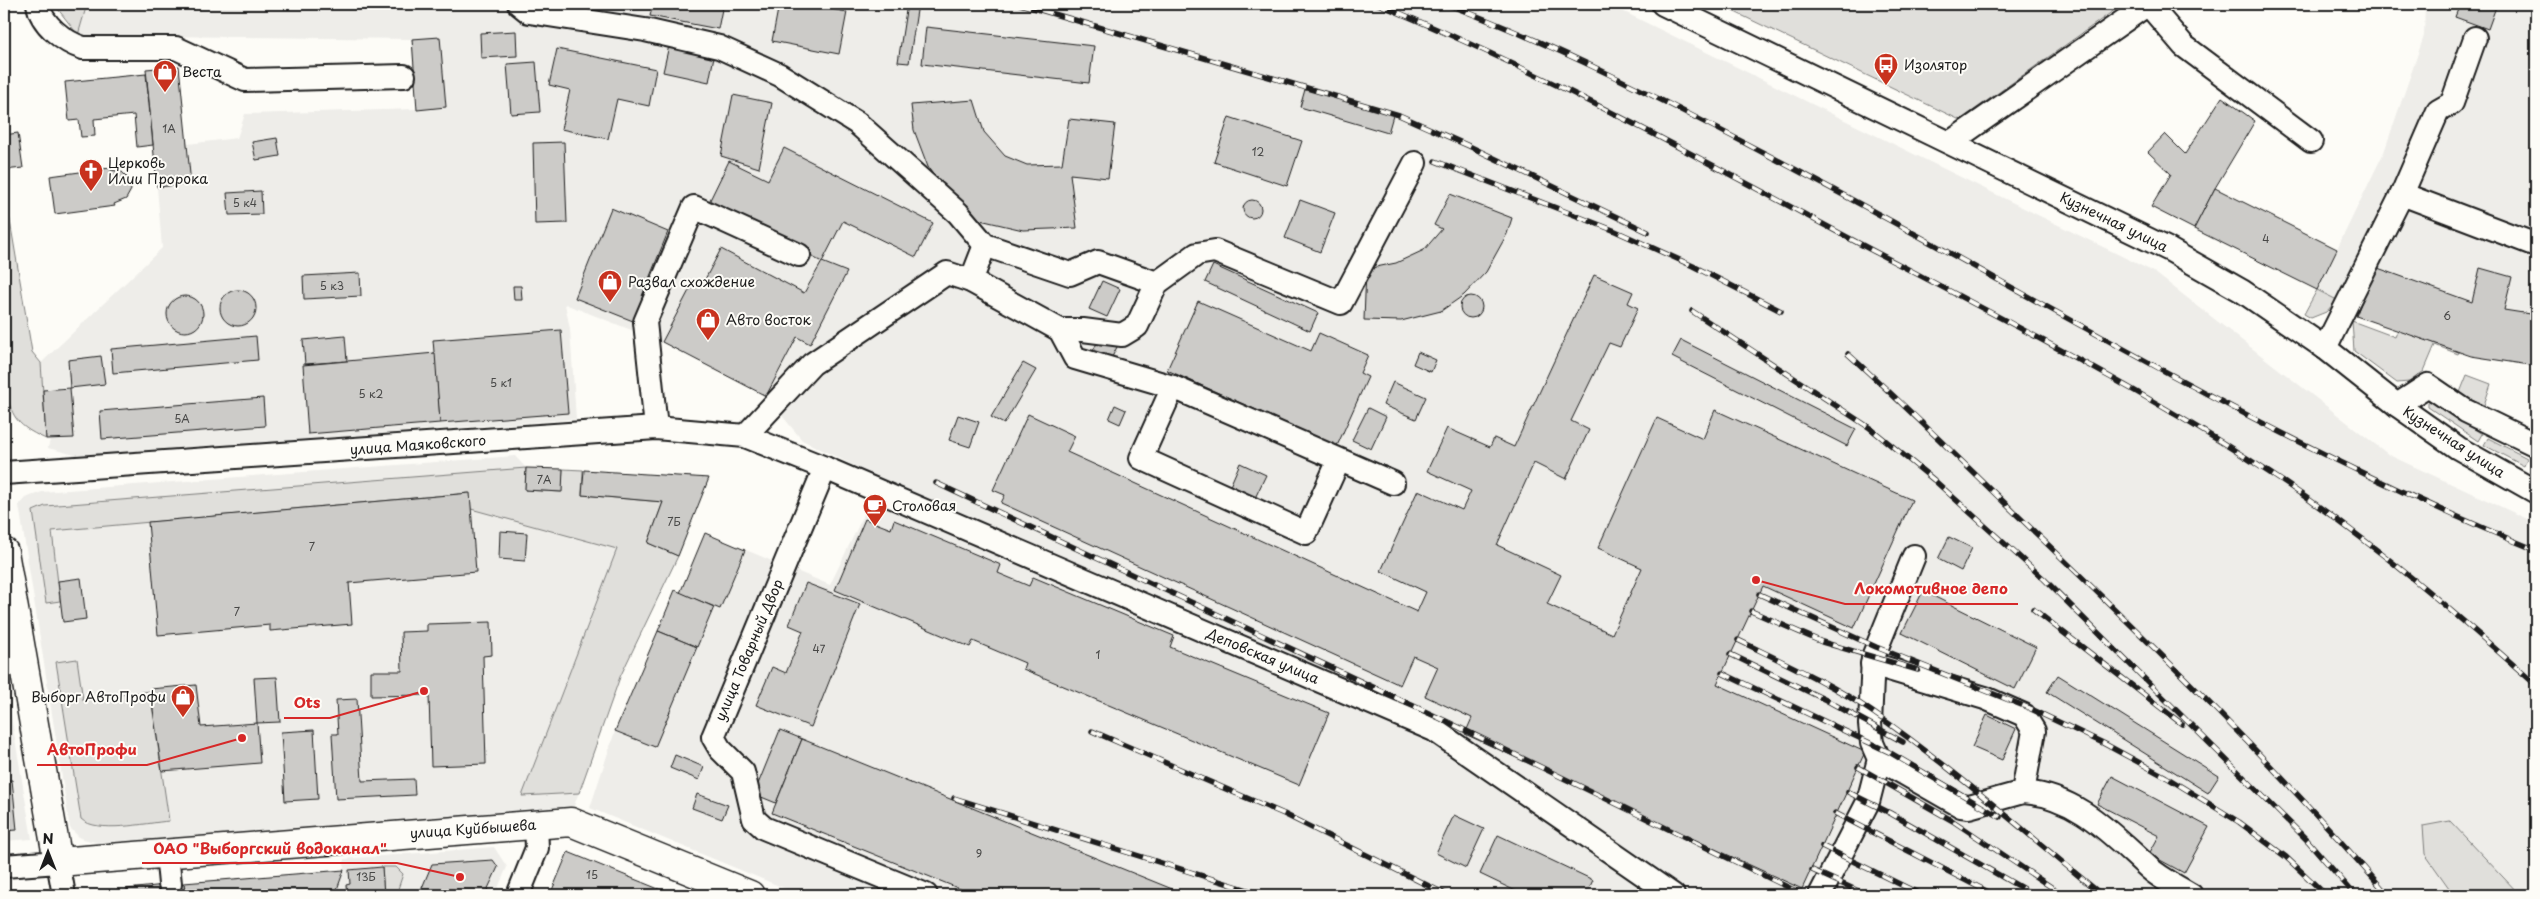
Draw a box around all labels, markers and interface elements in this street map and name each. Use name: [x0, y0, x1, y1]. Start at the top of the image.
bus stop icon: Изолятор: [1873, 52, 1899, 86]
place label: Изолятор: [1904, 54, 1967, 75]
shop icon: Веста: [152, 59, 178, 93]
place label: Веста: [182, 61, 222, 82]
house number: 1А: [162, 120, 176, 137]
house number: 12: [1252, 143, 1265, 160]
place label: Церковь Илии Пророка: [108, 152, 208, 189]
church icon: Церковь Илии Пророка: [78, 158, 104, 192]
street label: Кузнечная улица: [2057, 186, 2172, 257]
house number: 5 к4: [233, 194, 257, 211]
house number: 4: [2262, 230, 2270, 247]
shop icon: Развал схождение: [597, 269, 623, 303]
place label: Развал схождение: [628, 271, 755, 292]
house number: 5 к3: [320, 277, 344, 294]
shop icon: Авто восток: [695, 307, 721, 341]
house number: 6: [2443, 307, 2451, 324]
place label: Авто восток: [726, 309, 811, 330]
house number: 5 к1: [490, 374, 512, 391]
house number: 5 к2: [359, 385, 384, 402]
street label: Кузнечная улица: [2399, 401, 2510, 483]
house number: 5А: [174, 410, 190, 427]
street label: улица Маяковского: [349, 429, 487, 460]
house number: 7А: [537, 471, 552, 488]
cafe icon: Столовая: [862, 493, 888, 527]
place label: Столовая: [892, 495, 956, 516]
house number: 7Б: [667, 513, 681, 530]
house number: 7: [309, 538, 315, 555]
callout: Локомотивное депо: [1845, 574, 2018, 604]
street label: улица Товарный Двор: [709, 576, 788, 724]
text: Локомотивное депо: [1854, 576, 2008, 599]
house number: 7: [234, 603, 240, 620]
street label: Деповская улица: [1203, 622, 1323, 689]
house number: 47: [813, 640, 826, 657]
house number: 1: [1096, 646, 1101, 663]
shop icon: Выборг АвтоПрофи: [170, 684, 196, 718]
place label: Выборг АвтоПрофи: [31, 686, 166, 707]
callout: Ots: [284, 688, 330, 718]
text: Ots: [294, 690, 320, 713]
callout: АвтоПрофи: [37, 735, 147, 765]
text: АвтоПрофи: [47, 737, 137, 760]
street label: улица Куйбышева: [409, 814, 537, 843]
north arrow: [22, 826, 72, 876]
text: N: [42, 828, 54, 849]
callout: ОАО "Выборгский водоканал": [142, 833, 397, 863]
text: ОАО "Выборгский водоканал": [153, 836, 387, 859]
house number: 9: [976, 845, 982, 862]
house number: 15: [586, 866, 598, 883]
house number: 13Б: [356, 868, 376, 885]

